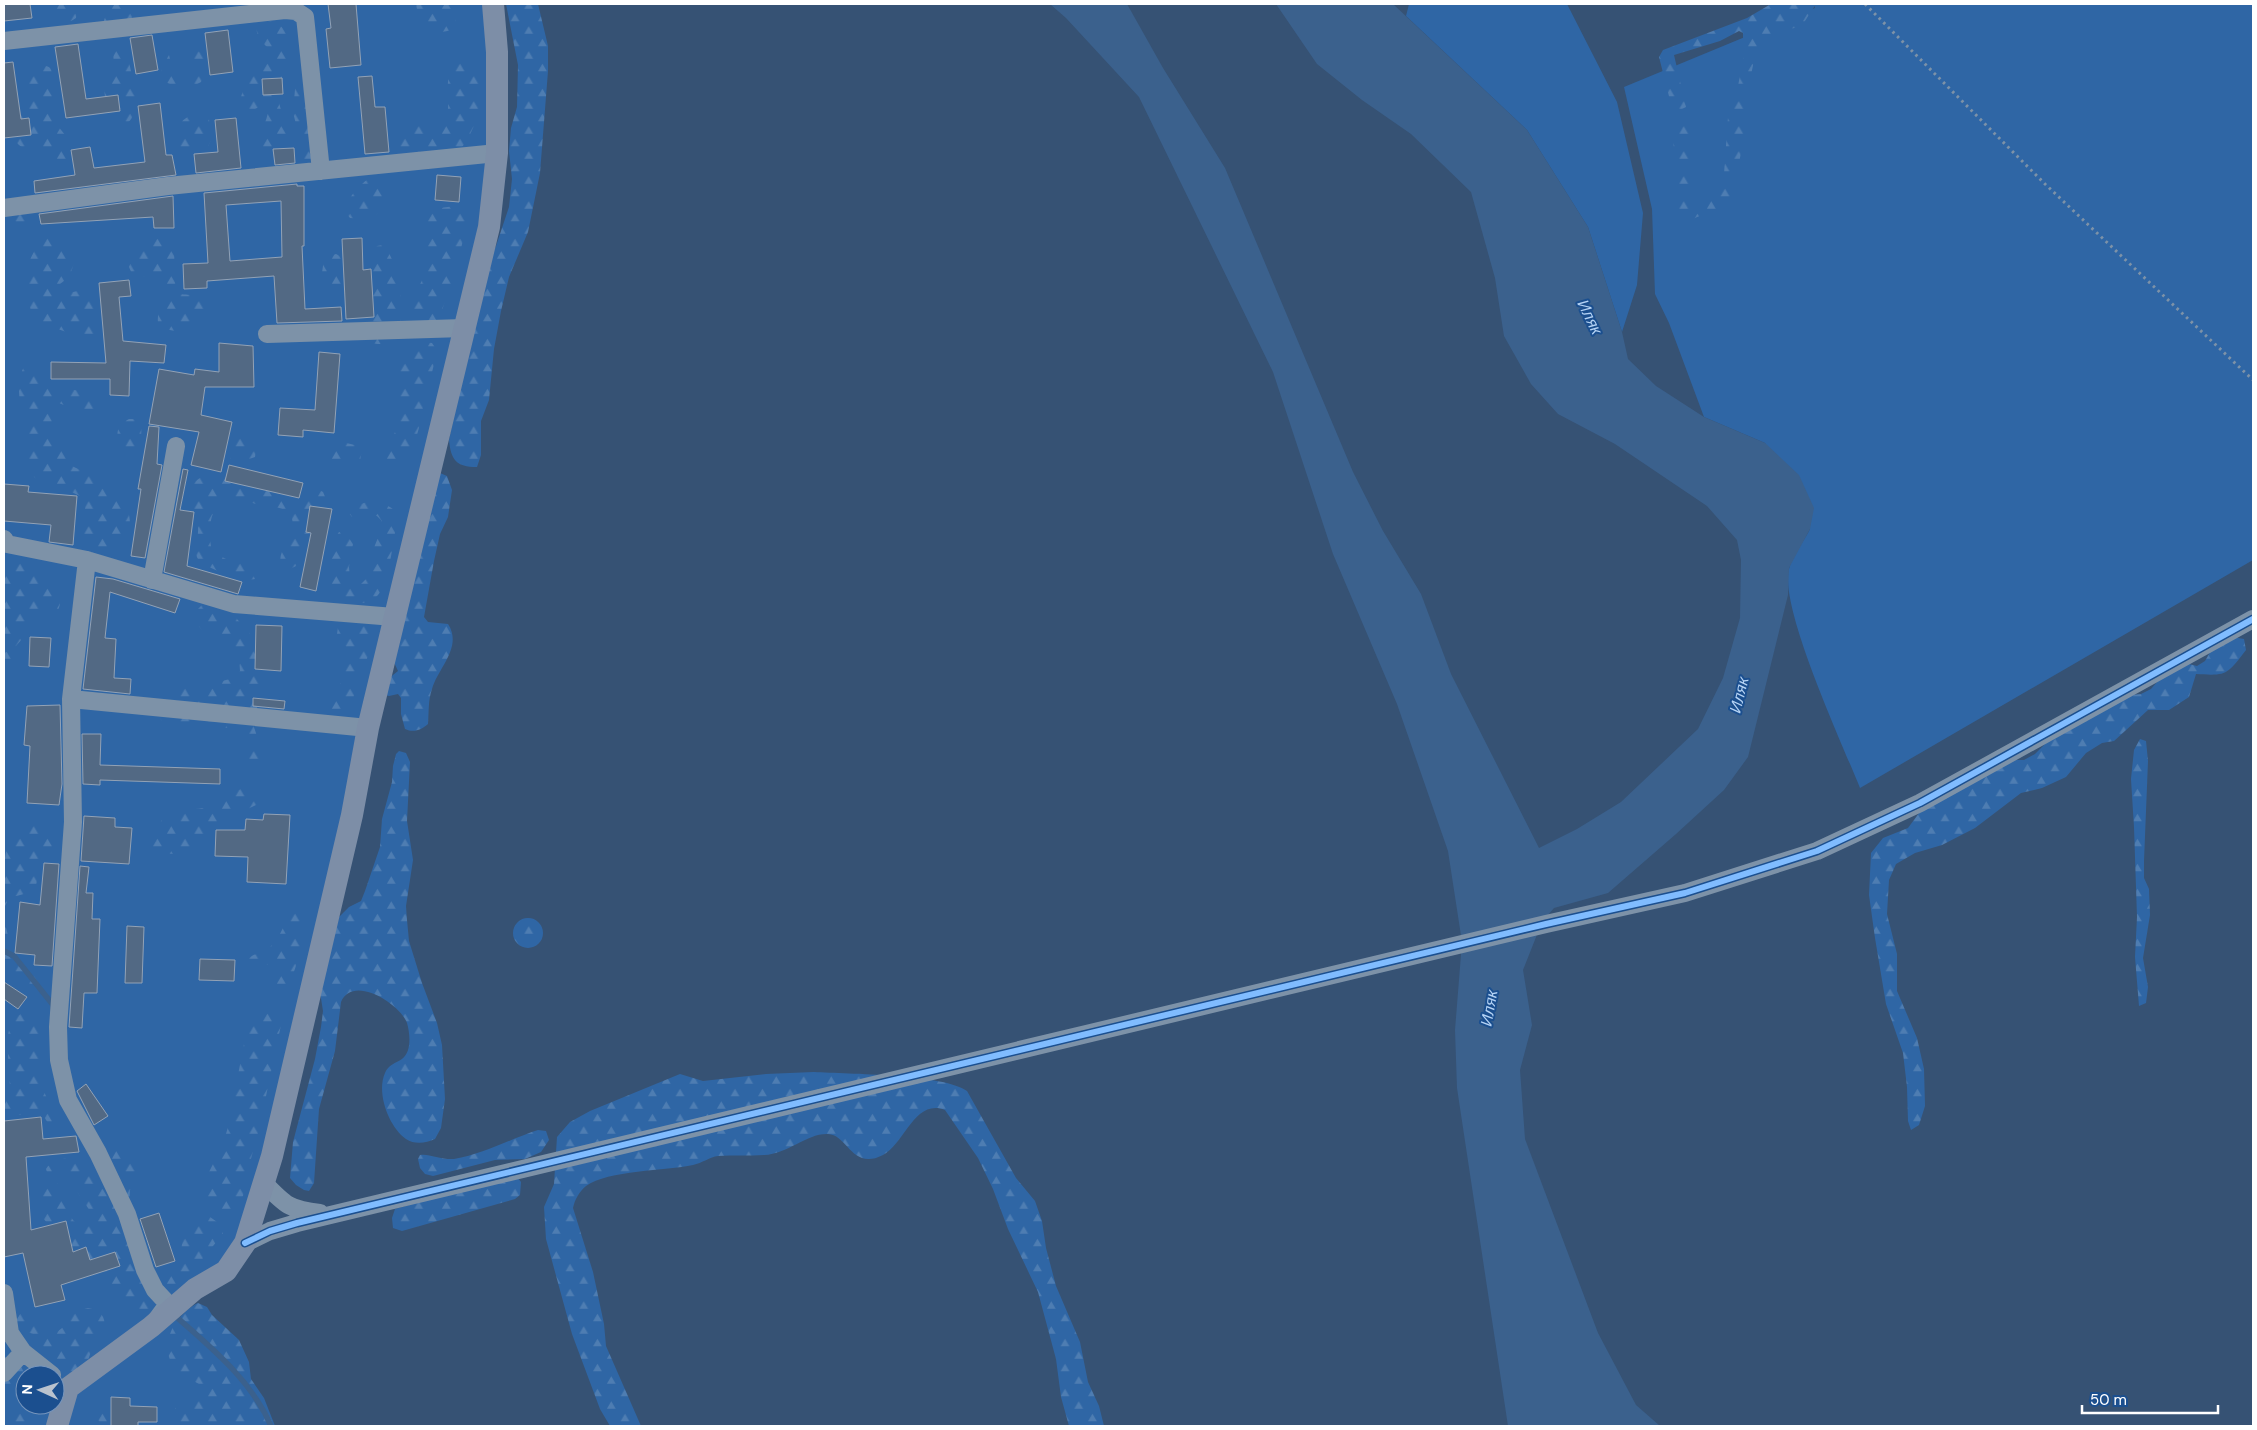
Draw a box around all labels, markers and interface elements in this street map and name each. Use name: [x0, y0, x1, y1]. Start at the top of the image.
water label: Иляк: [1573, 296, 1608, 339]
water label: Иляк: [1724, 673, 1754, 715]
water label: Иляк: [1475, 987, 1503, 1028]
north arrow: [15, 1365, 65, 1415]
scale bar: [2082, 1382, 2218, 1414]
text: N: [18, 1384, 36, 1395]
text: 50 m: [2090, 1390, 2127, 1410]

